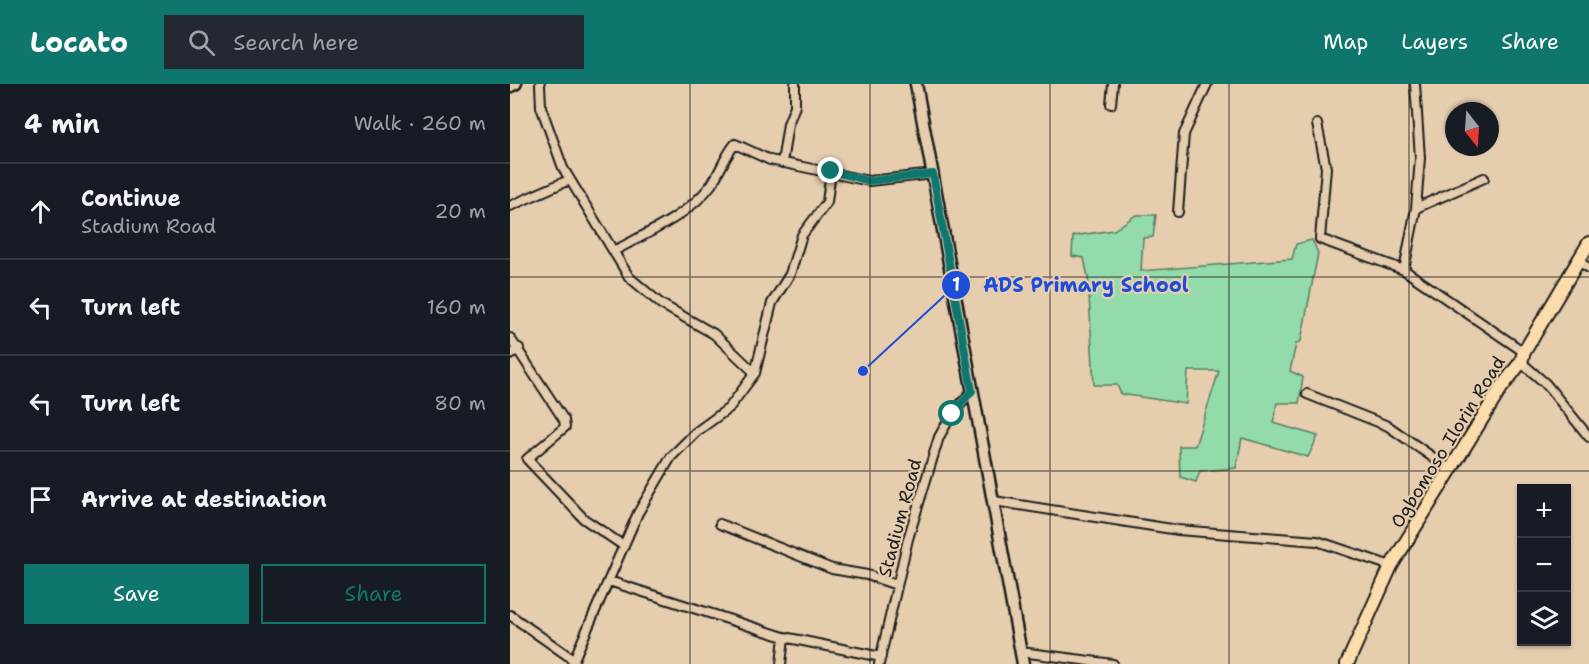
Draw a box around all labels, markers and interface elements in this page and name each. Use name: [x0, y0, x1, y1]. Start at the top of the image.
search box: [164, 15, 584, 69]
text: Locato: [30, 23, 128, 61]
icon: search: [185, 26, 218, 59]
text: Search here: [233, 28, 359, 57]
text: Map: [1323, 28, 1368, 56]
text: Layers: [1401, 28, 1468, 56]
text: Share: [1501, 28, 1559, 56]
north arrow: [1445, 102, 1499, 156]
text: 4 min: [24, 106, 100, 141]
text: Walk · 260 m: [354, 110, 486, 136]
route end: [817, 157, 843, 183]
text: Continue: [81, 184, 181, 213]
icon: ahead: [24, 195, 57, 228]
text: 20 m: [435, 198, 486, 224]
text: Stadium Road: [81, 213, 216, 239]
callout: ADS Primary School: [941, 266, 1201, 304]
text: ADS Primary School: [983, 272, 1189, 298]
text: 1: [952, 273, 960, 297]
icon: left: [24, 291, 57, 324]
text: Turn left: [81, 293, 180, 322]
text: 160 m: [427, 294, 486, 320]
street label: Ogbomoso Ilorin Road: [1385, 352, 1511, 532]
icon: left: [24, 387, 57, 420]
text: Turn left: [81, 389, 180, 418]
text: 80 m: [434, 390, 486, 416]
route start: [938, 400, 964, 426]
street label: Stadium Road: [873, 456, 927, 580]
icon: arrive: [24, 483, 57, 516]
map controls: [1517, 484, 1571, 646]
button: +: [1517, 484, 1571, 538]
text: Arrive at destination: [81, 485, 327, 514]
button: −: [1517, 538, 1571, 592]
button: Save: [24, 564, 249, 624]
button: Share: [261, 564, 486, 624]
button: layers: [1517, 592, 1571, 646]

